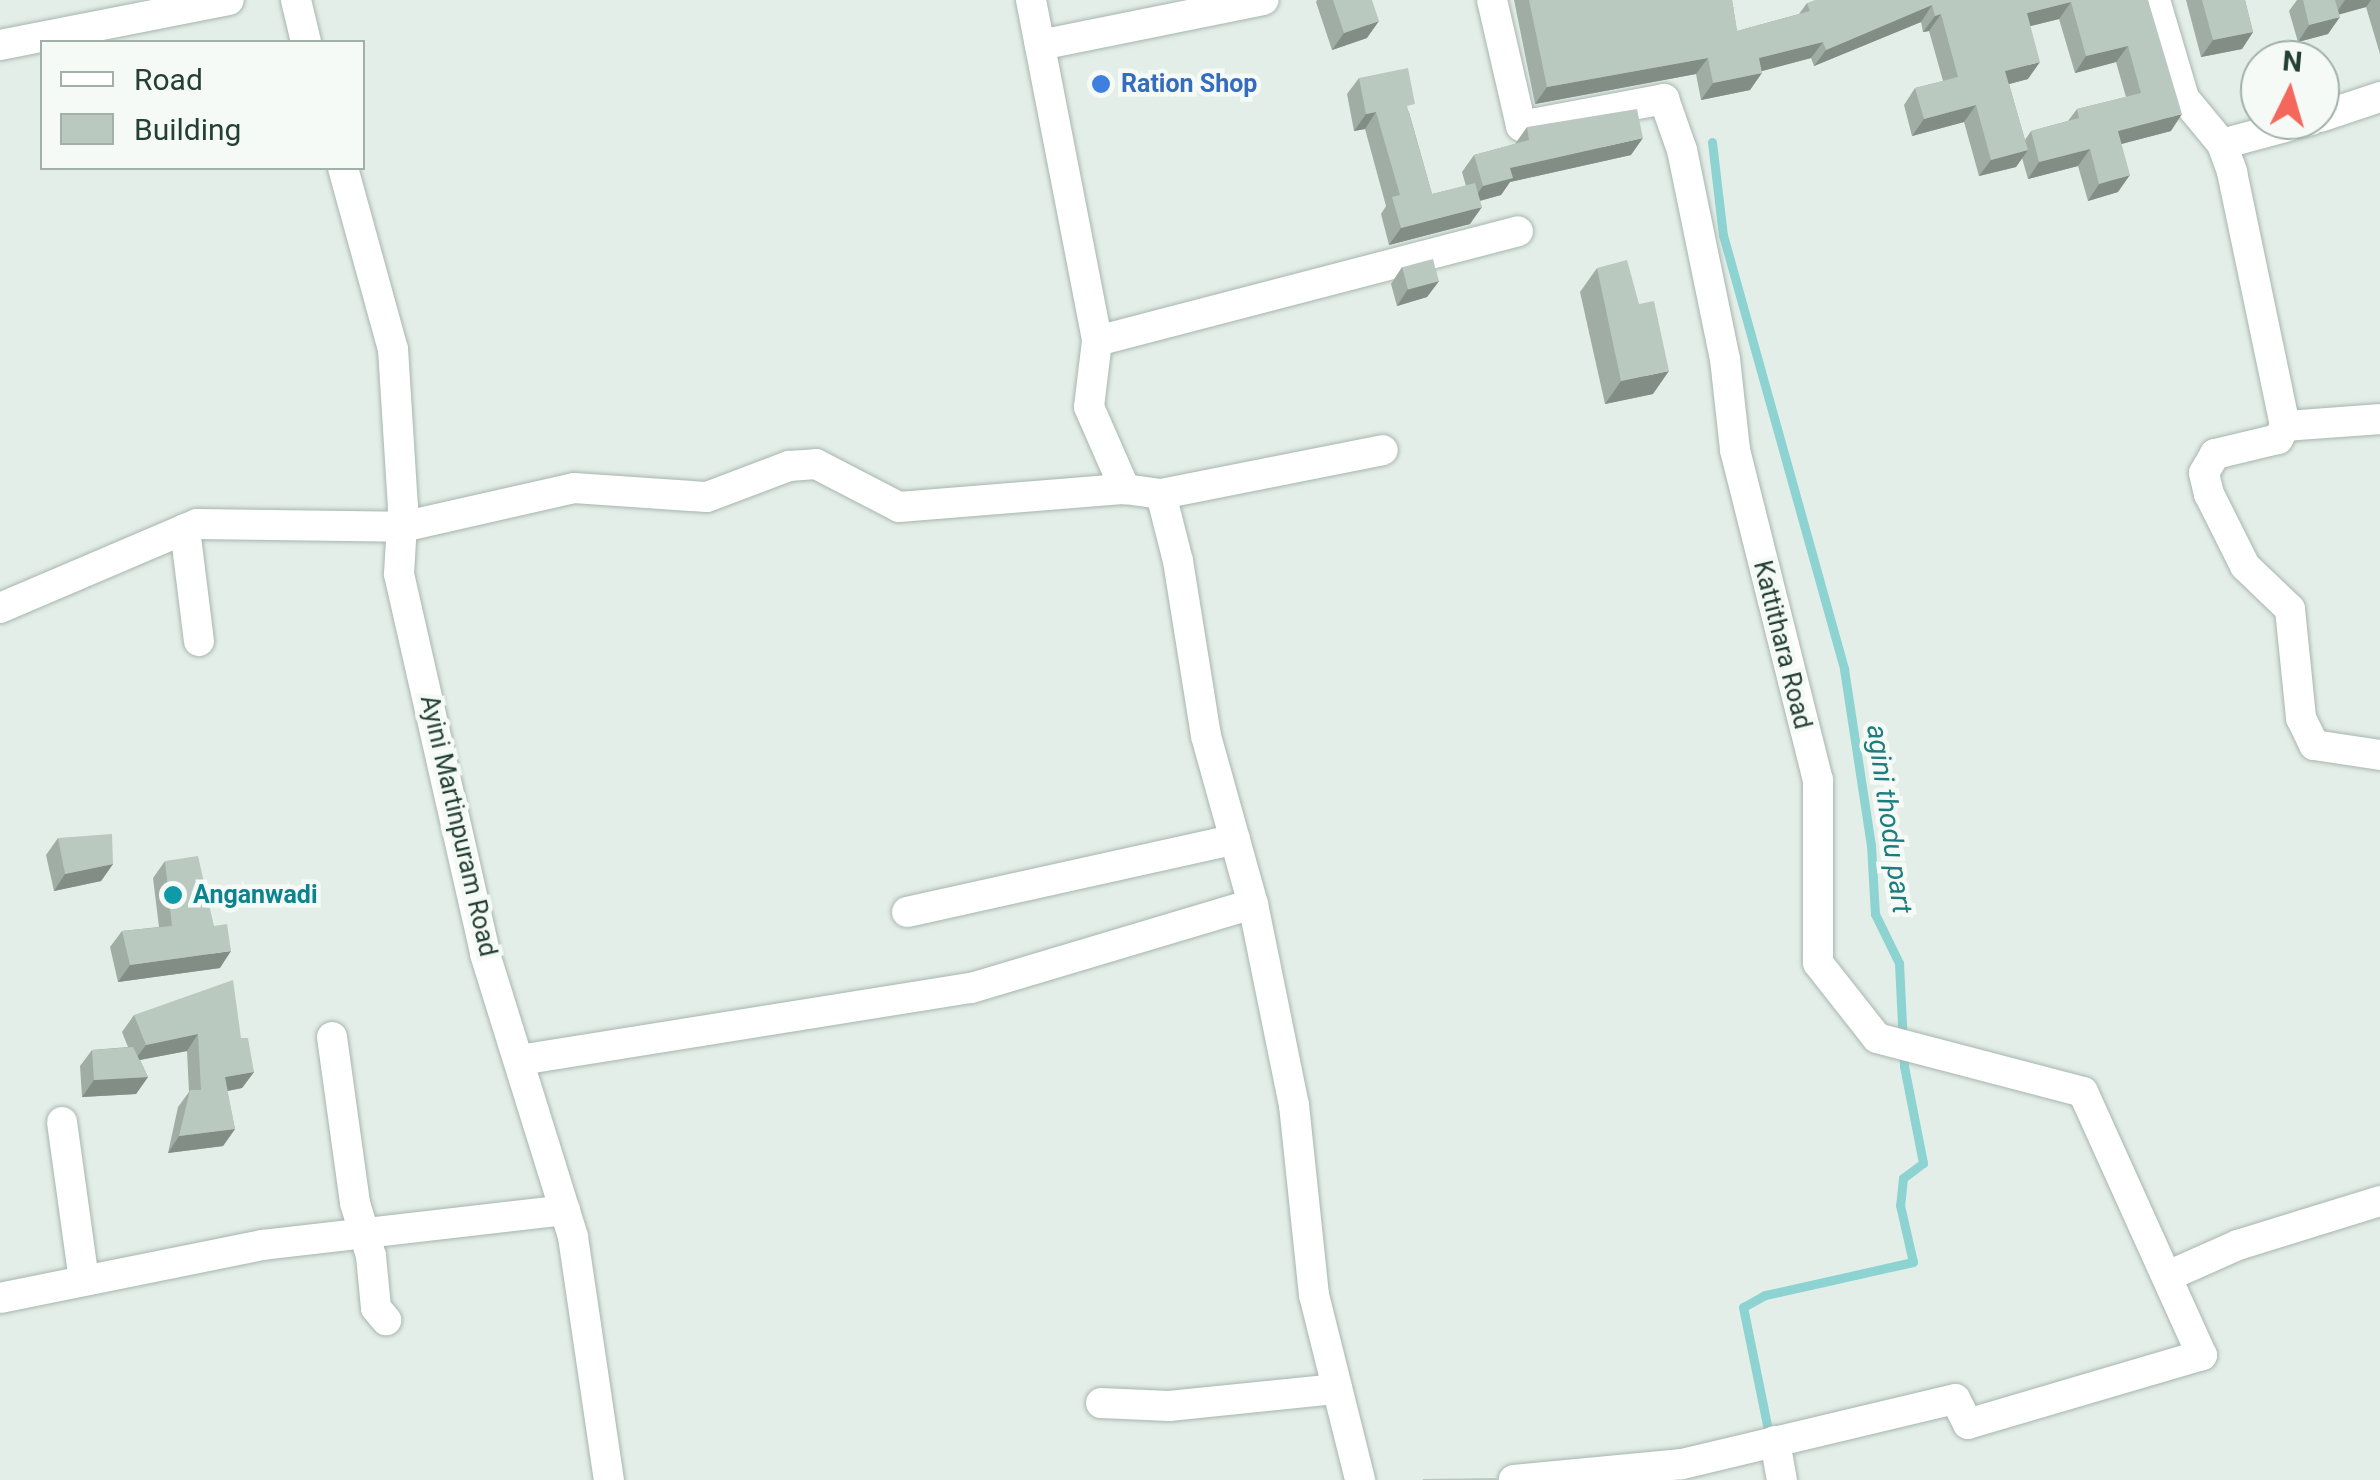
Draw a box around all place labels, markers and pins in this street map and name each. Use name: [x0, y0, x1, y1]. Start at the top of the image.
place label: Ration Shop: [1121, 69, 1257, 99]
marker: Ration Shop: [1090, 73, 1112, 95]
place label: Anganwadi: [193, 880, 318, 910]
marker: Anganwadi: [162, 884, 184, 906]

